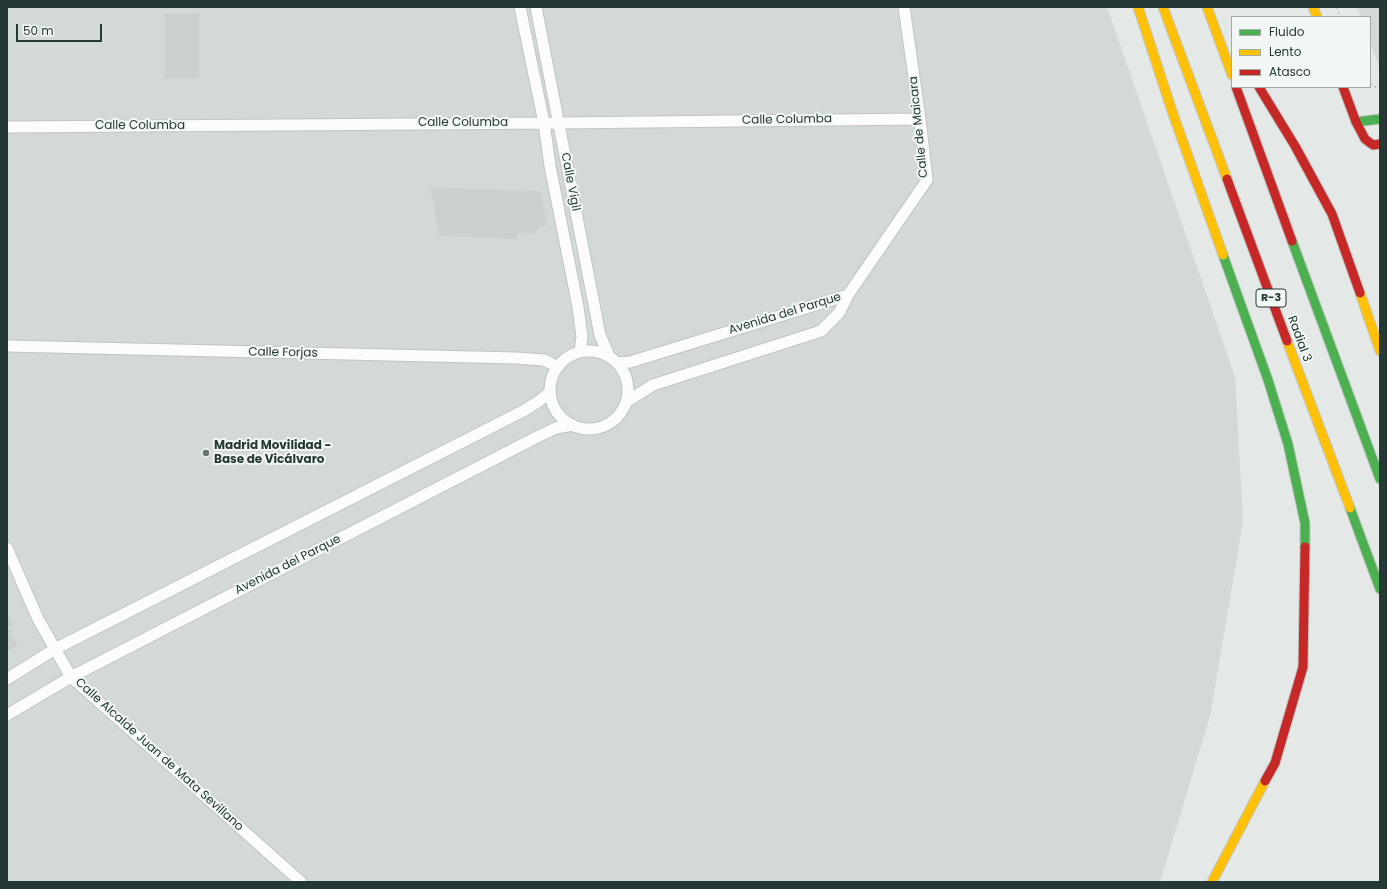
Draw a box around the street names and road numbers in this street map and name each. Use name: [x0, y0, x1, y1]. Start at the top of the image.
street label: Calle de Maicara: [907, 75, 931, 179]
street label: Calle Columba: [742, 112, 832, 128]
street label: Calle Columba: [418, 116, 508, 130]
street label: Calle Columba: [95, 119, 185, 133]
street label: Calle Vigil: [557, 152, 583, 212]
road number: R-3: [1256, 289, 1286, 307]
street label: Avenida del Parque: [727, 290, 843, 338]
street label: Radial 3: [1284, 314, 1314, 364]
street label: Calle Forjas: [248, 345, 318, 361]
street label: Avenida del Parque: [233, 532, 343, 598]
street label: Calle Alcalde Juan de Mata Sevillano: [72, 676, 246, 834]

